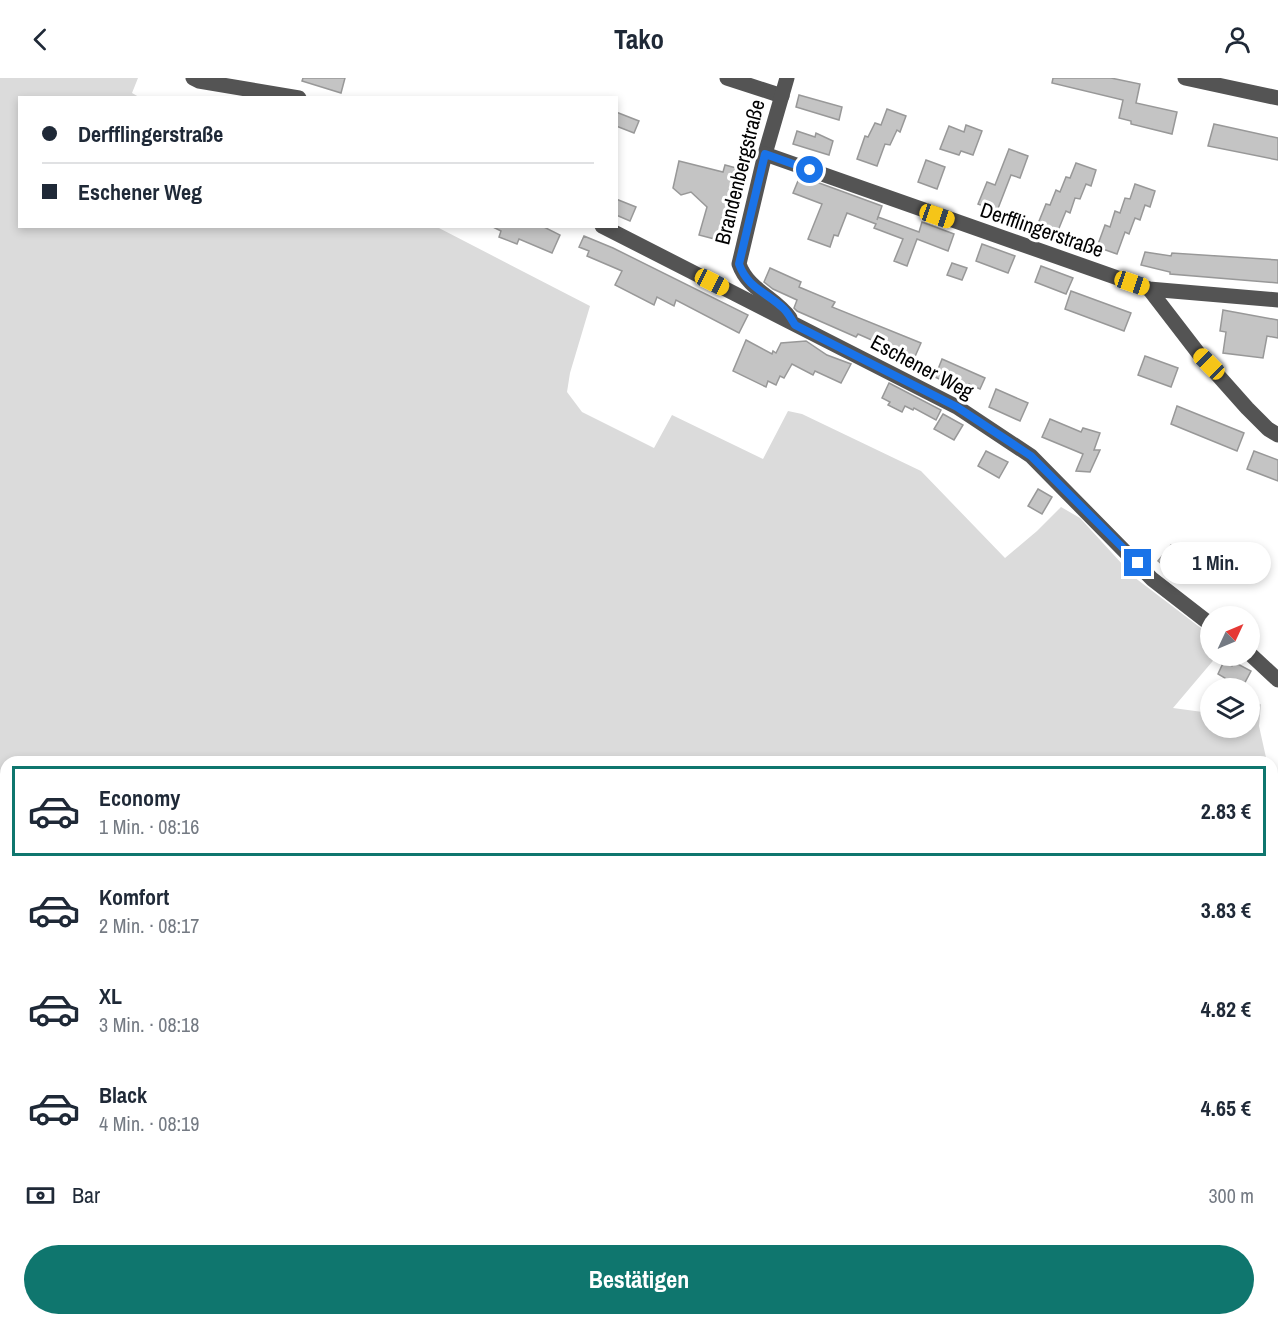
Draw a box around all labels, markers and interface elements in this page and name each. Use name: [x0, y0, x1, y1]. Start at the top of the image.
text: Tako: [614, 21, 664, 57]
icon: back: [24, 23, 57, 56]
icon: person: [1221, 23, 1254, 56]
street label: Brandenbergstraße: [707, 96, 772, 247]
text: Derfflingerstraße: [78, 119, 223, 149]
route start: [796, 156, 823, 183]
text: Eschener Weg: [78, 177, 202, 207]
street label: Derfflingerstraße: [977, 195, 1108, 264]
car: [917, 202, 957, 230]
car: [692, 266, 732, 298]
car: [1112, 269, 1152, 297]
street label: Eschener Weg: [866, 327, 979, 406]
car: [1190, 345, 1228, 383]
callout: 1 Min.: [1159, 542, 1270, 584]
route end: [1124, 549, 1151, 576]
text: 1 Min.: [1192, 549, 1239, 576]
north arrow: [1200, 606, 1260, 666]
map controls: [1200, 606, 1260, 738]
button: layers: [1200, 678, 1260, 738]
text: Economy: [99, 783, 180, 813]
icon: car: [27, 784, 81, 838]
text: 2.83 €: [1201, 796, 1251, 826]
text: 1 Min. · 08:16: [99, 813, 199, 840]
text: Komfort: [99, 882, 169, 912]
icon: car: [27, 883, 81, 937]
text: 3.83 €: [1201, 895, 1251, 925]
text: 2 Min. · 08:17: [99, 912, 199, 939]
text: XL: [99, 981, 122, 1011]
icon: car: [27, 982, 81, 1036]
text: 4.82 €: [1201, 994, 1251, 1024]
text: 3 Min. · 08:18: [99, 1011, 199, 1038]
text: Black: [99, 1080, 147, 1110]
icon: car: [27, 1081, 81, 1135]
text: 4.65 €: [1201, 1093, 1251, 1123]
text: 4 Min. · 08:19: [99, 1110, 199, 1137]
icon: cash: [24, 1179, 57, 1212]
text: Bar: [72, 1180, 100, 1210]
text: 300 m: [1208, 1182, 1254, 1209]
button: Bestätigen: [24, 1245, 1254, 1314]

